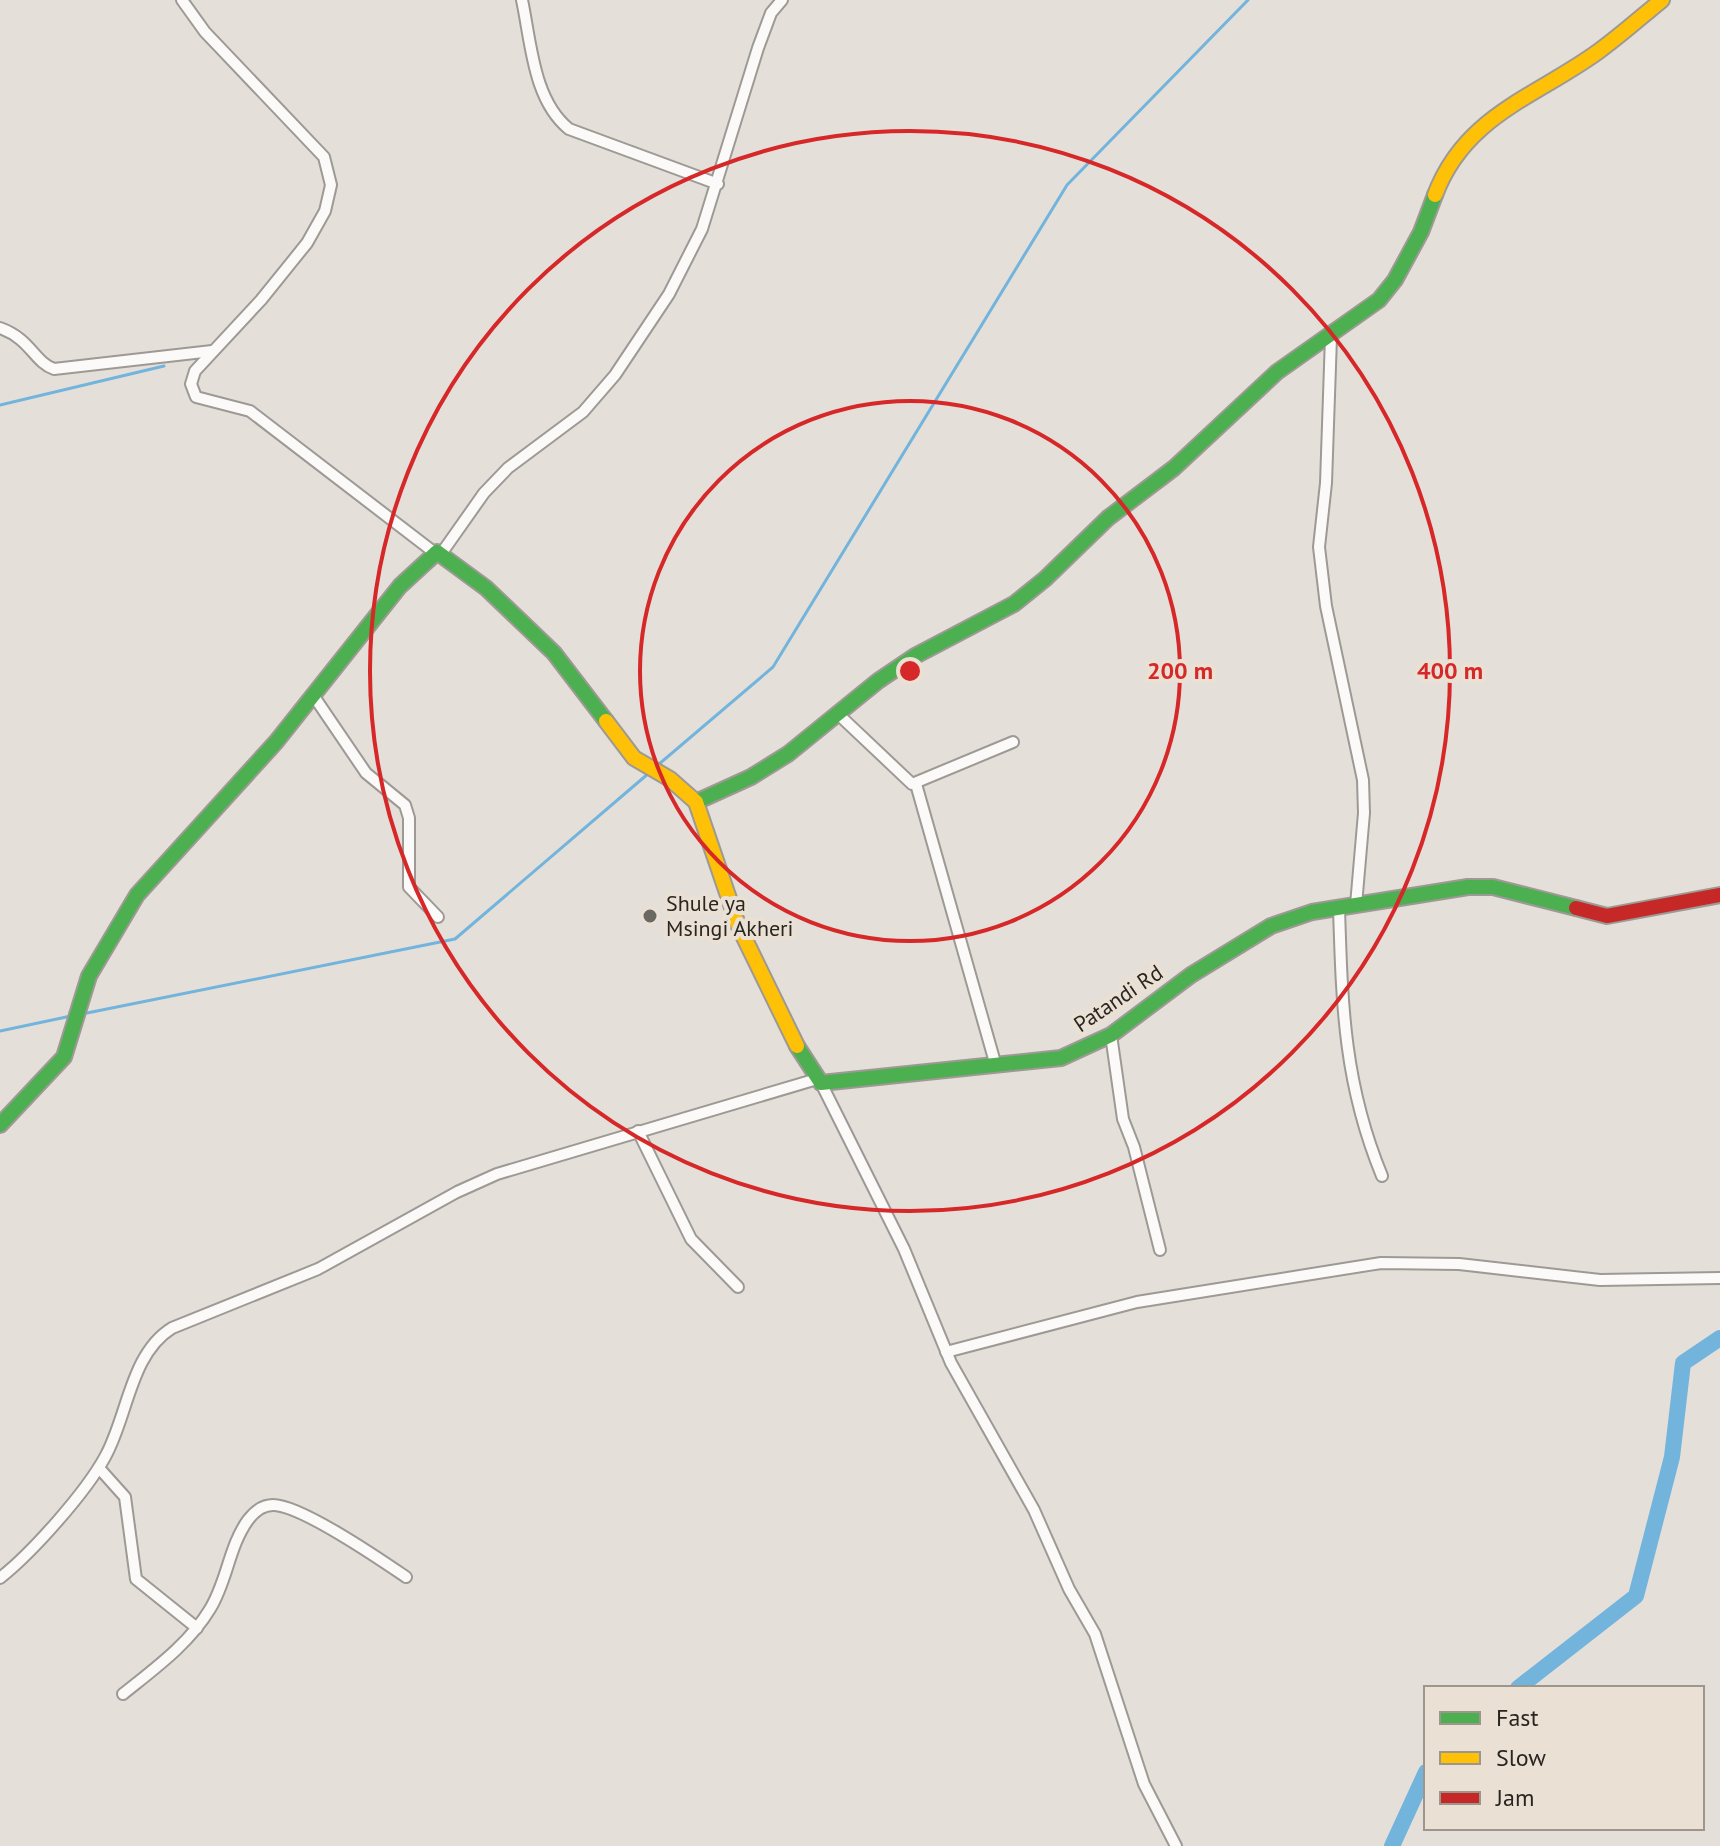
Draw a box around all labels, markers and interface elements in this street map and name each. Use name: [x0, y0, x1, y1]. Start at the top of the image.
text: 200 m: [1147, 655, 1213, 686]
text: 400 m: [1417, 655, 1483, 686]
centre of rings: [896, 657, 924, 685]
place label: Shule ya Msingi Akheri: [666, 889, 793, 942]
marker: Shule ya Msingi Akheri: [641, 907, 659, 925]
street label: Patandi Rd: [1068, 958, 1168, 1038]
legend: [1424, 1686, 1704, 1830]
text: Fast: [1496, 1702, 1539, 1733]
text: Slow: [1496, 1742, 1546, 1773]
text: Jam: [1495, 1782, 1534, 1813]

